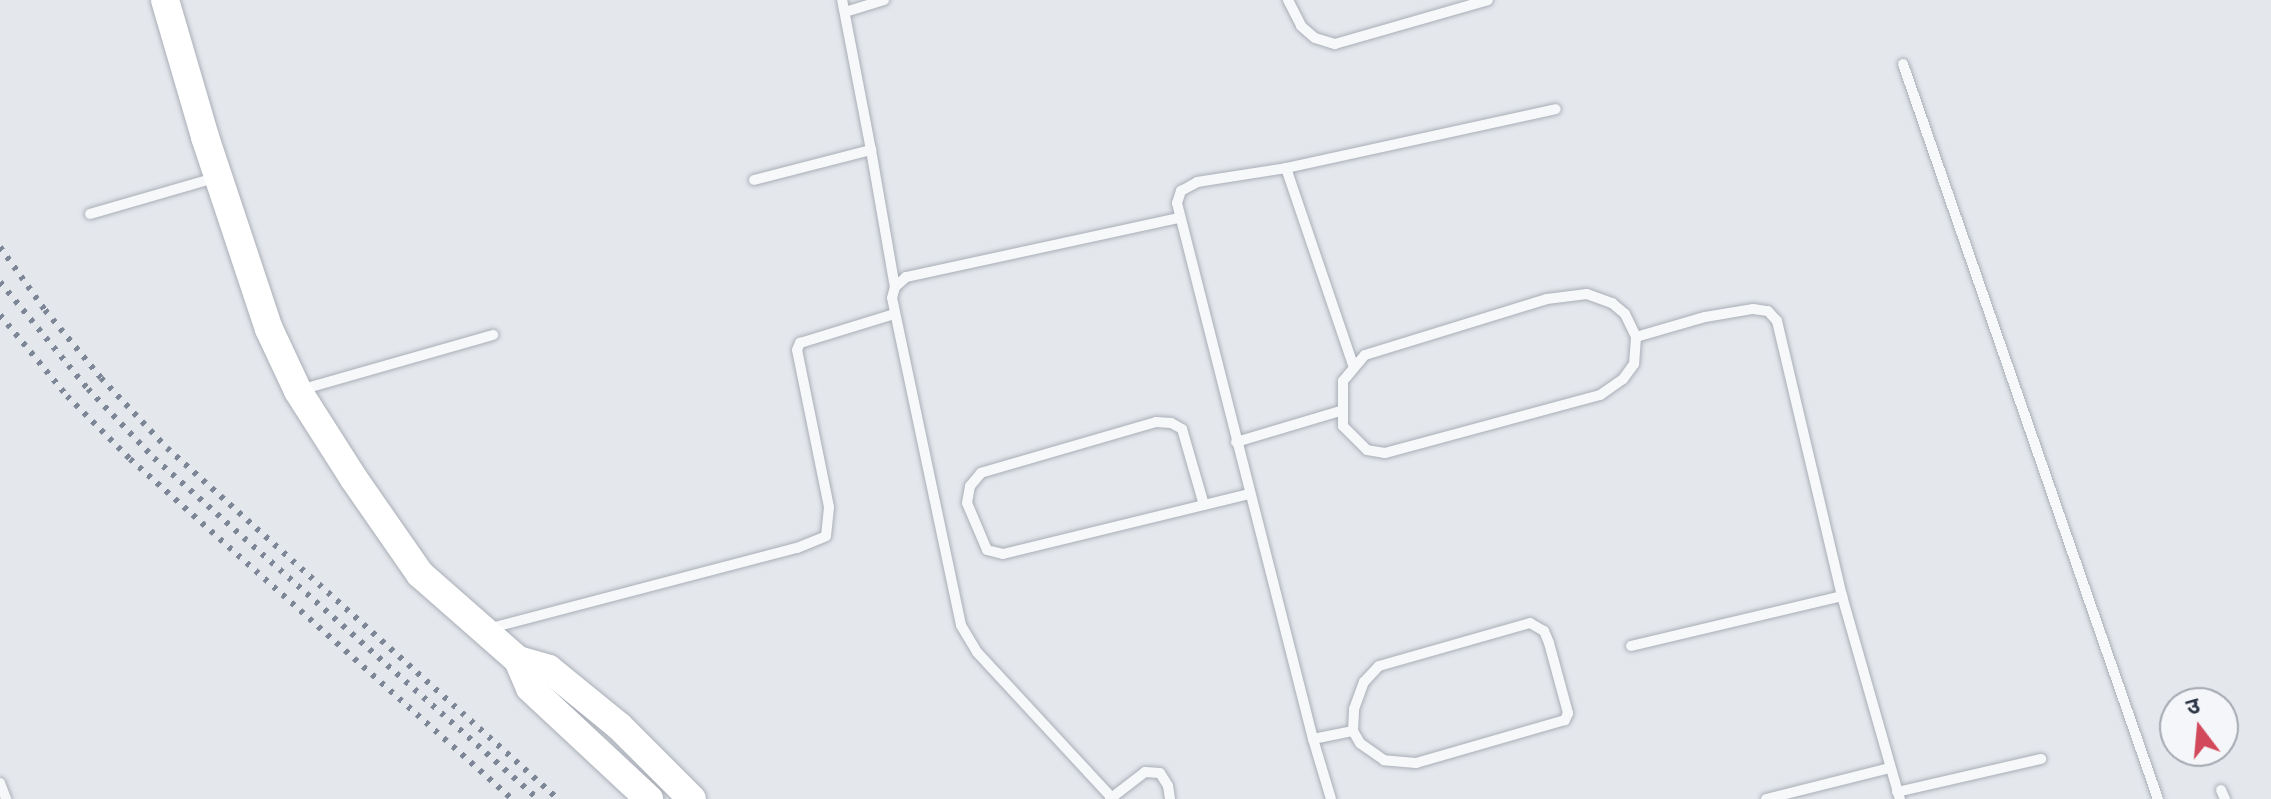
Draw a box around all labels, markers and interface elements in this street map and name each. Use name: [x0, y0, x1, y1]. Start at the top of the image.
north arrow: [2159, 687, 2239, 767]
text: उ: [2182, 688, 2204, 724]

